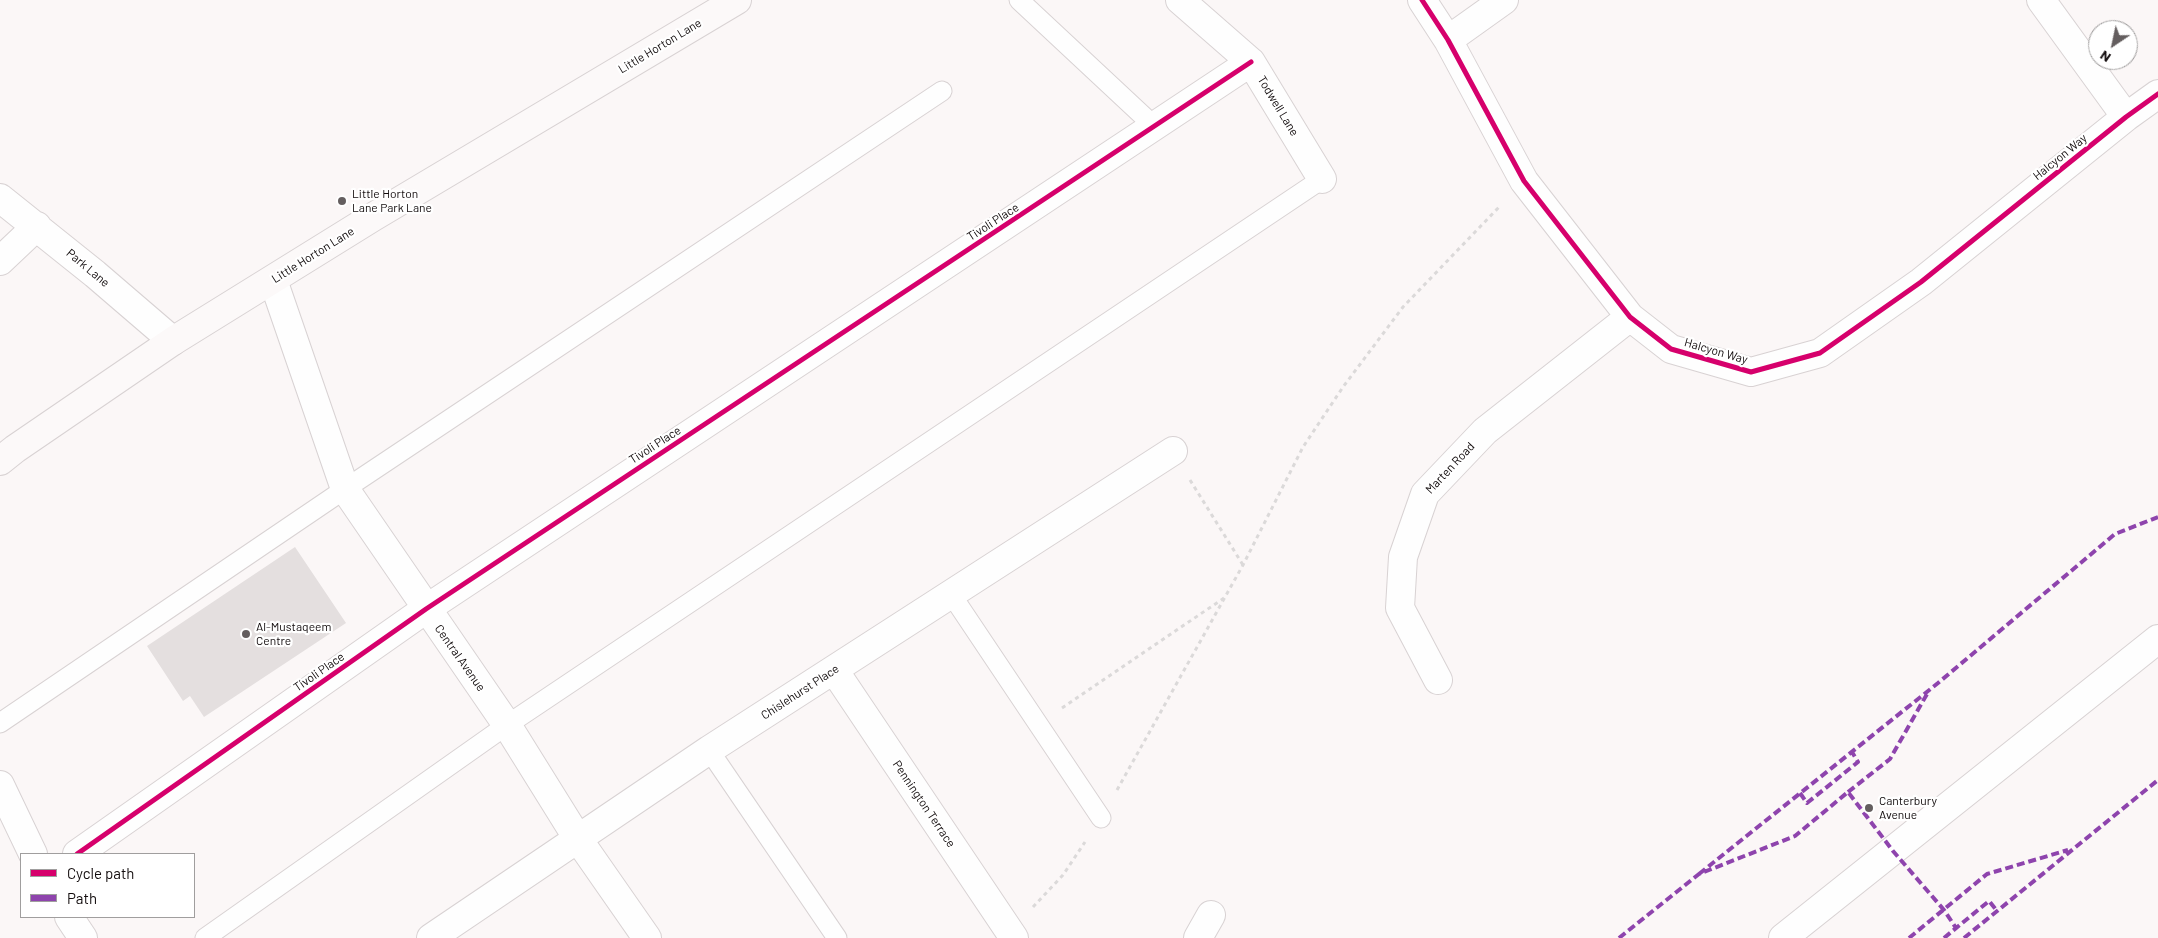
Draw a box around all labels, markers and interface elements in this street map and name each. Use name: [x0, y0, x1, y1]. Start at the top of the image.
street label: Little Horton Lane: [616, 16, 704, 76]
north arrow: [2088, 20, 2138, 70]
text: N: [2096, 47, 2114, 67]
street label: Todwell Lane: [1254, 73, 1302, 139]
street label: Halcyon Way: [2030, 131, 2090, 183]
place label: Little Horton Lane Park Lane: [352, 187, 432, 215]
marker: Little Horton Lane Park Lane: [336, 195, 348, 207]
street label: Tivoli Place: [965, 200, 1021, 244]
street label: Little Horton Lane: [269, 224, 357, 286]
street label: Park Lane: [64, 246, 112, 290]
street label: Halcyon Way: [1683, 335, 1749, 367]
street label: Tivoli Place: [627, 423, 683, 467]
street label: Marten Road: [1422, 439, 1478, 497]
place label: Al-Mustaqeem Centre: [256, 620, 331, 648]
street label: Central Avenue: [432, 622, 488, 694]
marker: Al-Mustaqeem Centre: [240, 628, 252, 640]
street label: Tivoli Place: [291, 649, 347, 695]
street label: Chislehurst Place: [758, 661, 842, 723]
street label: Pennington Terrace: [890, 758, 958, 850]
place label: Canterbury Avenue: [1879, 794, 1937, 822]
marker: Canterbury Avenue: [1863, 802, 1875, 814]
legend: [20, 853, 195, 918]
text: Cycle path: [67, 864, 134, 882]
text: Path: [67, 889, 97, 907]

